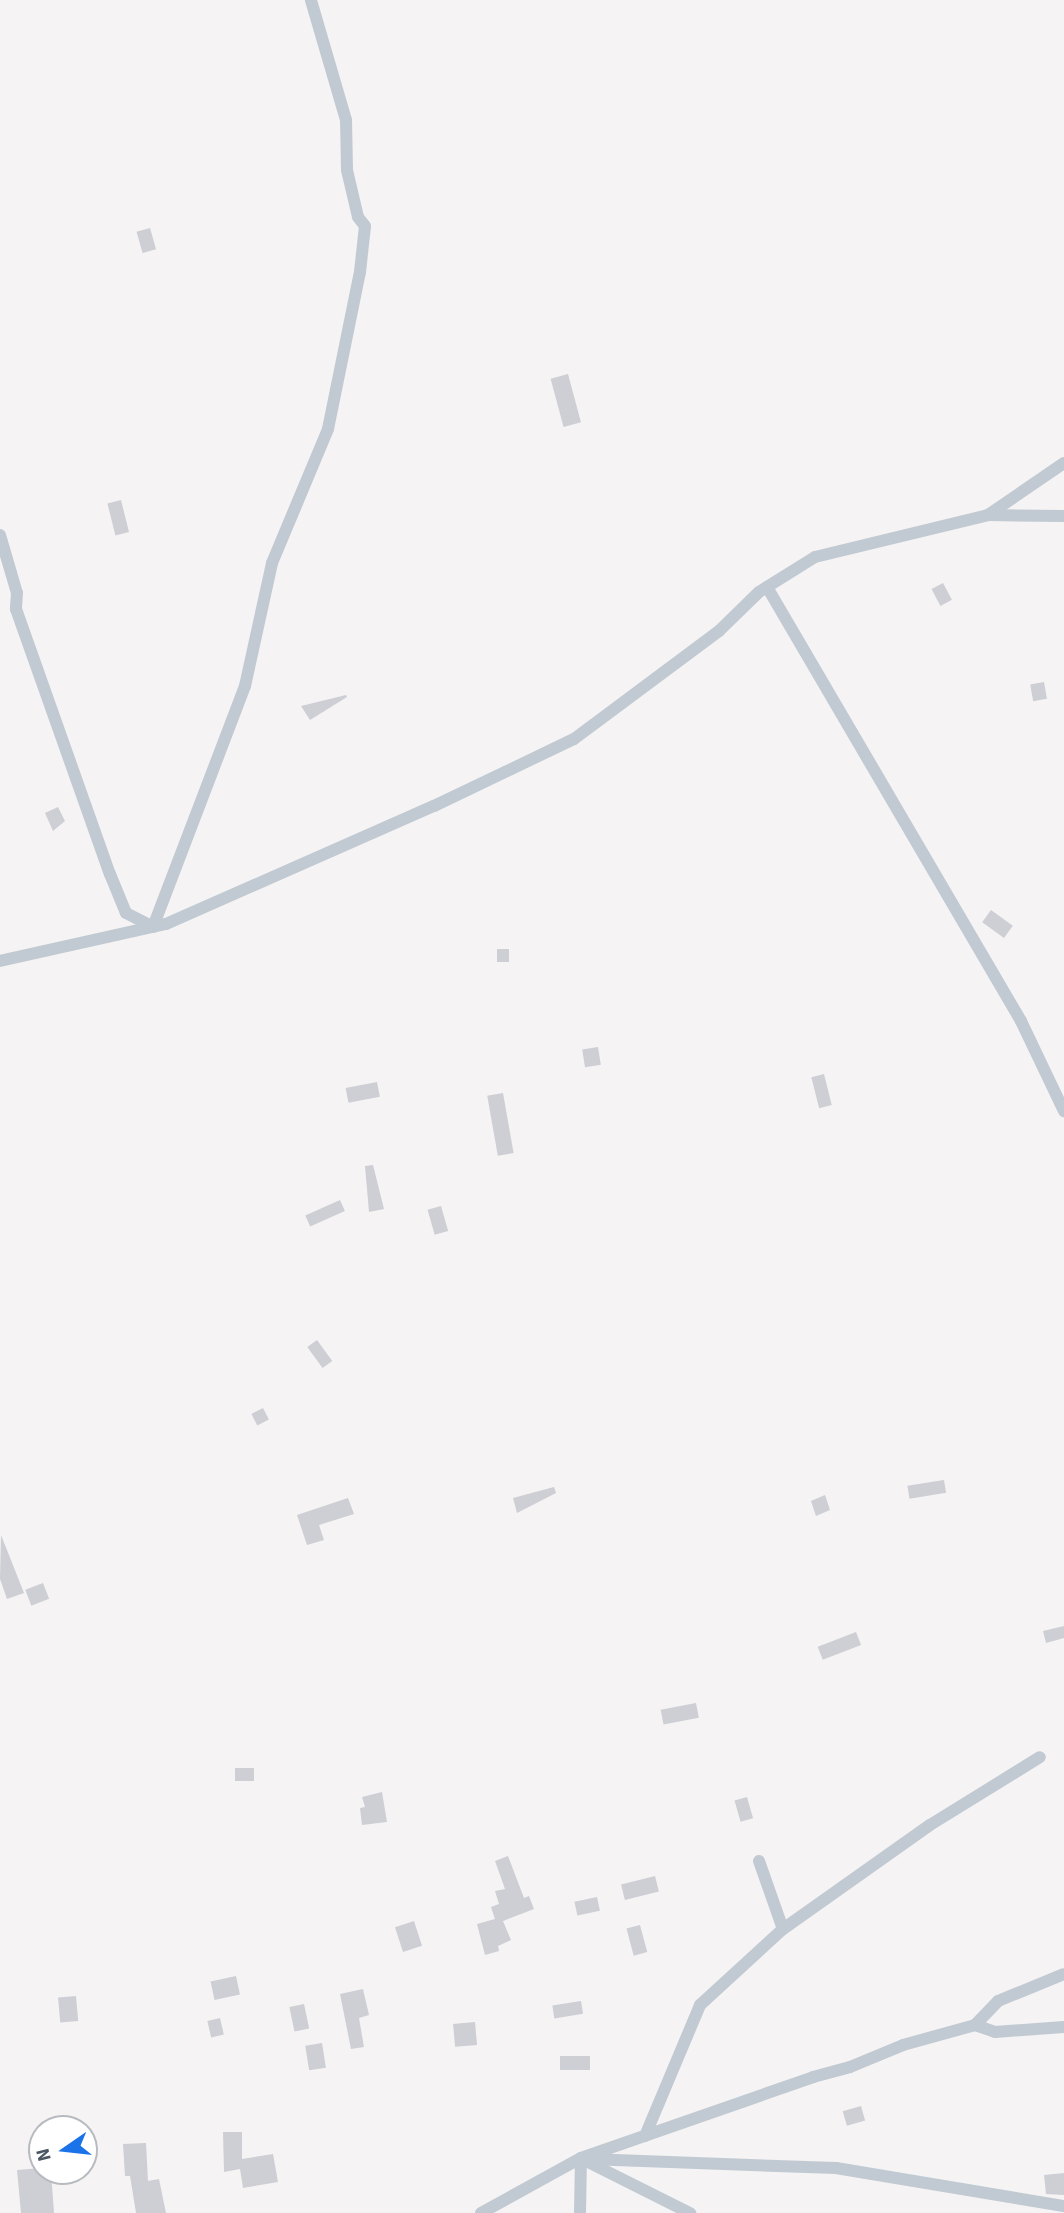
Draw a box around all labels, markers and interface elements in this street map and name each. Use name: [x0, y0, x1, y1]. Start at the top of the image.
north arrow: [28, 2115, 98, 2185]
text: N: [29, 2145, 59, 2164]

